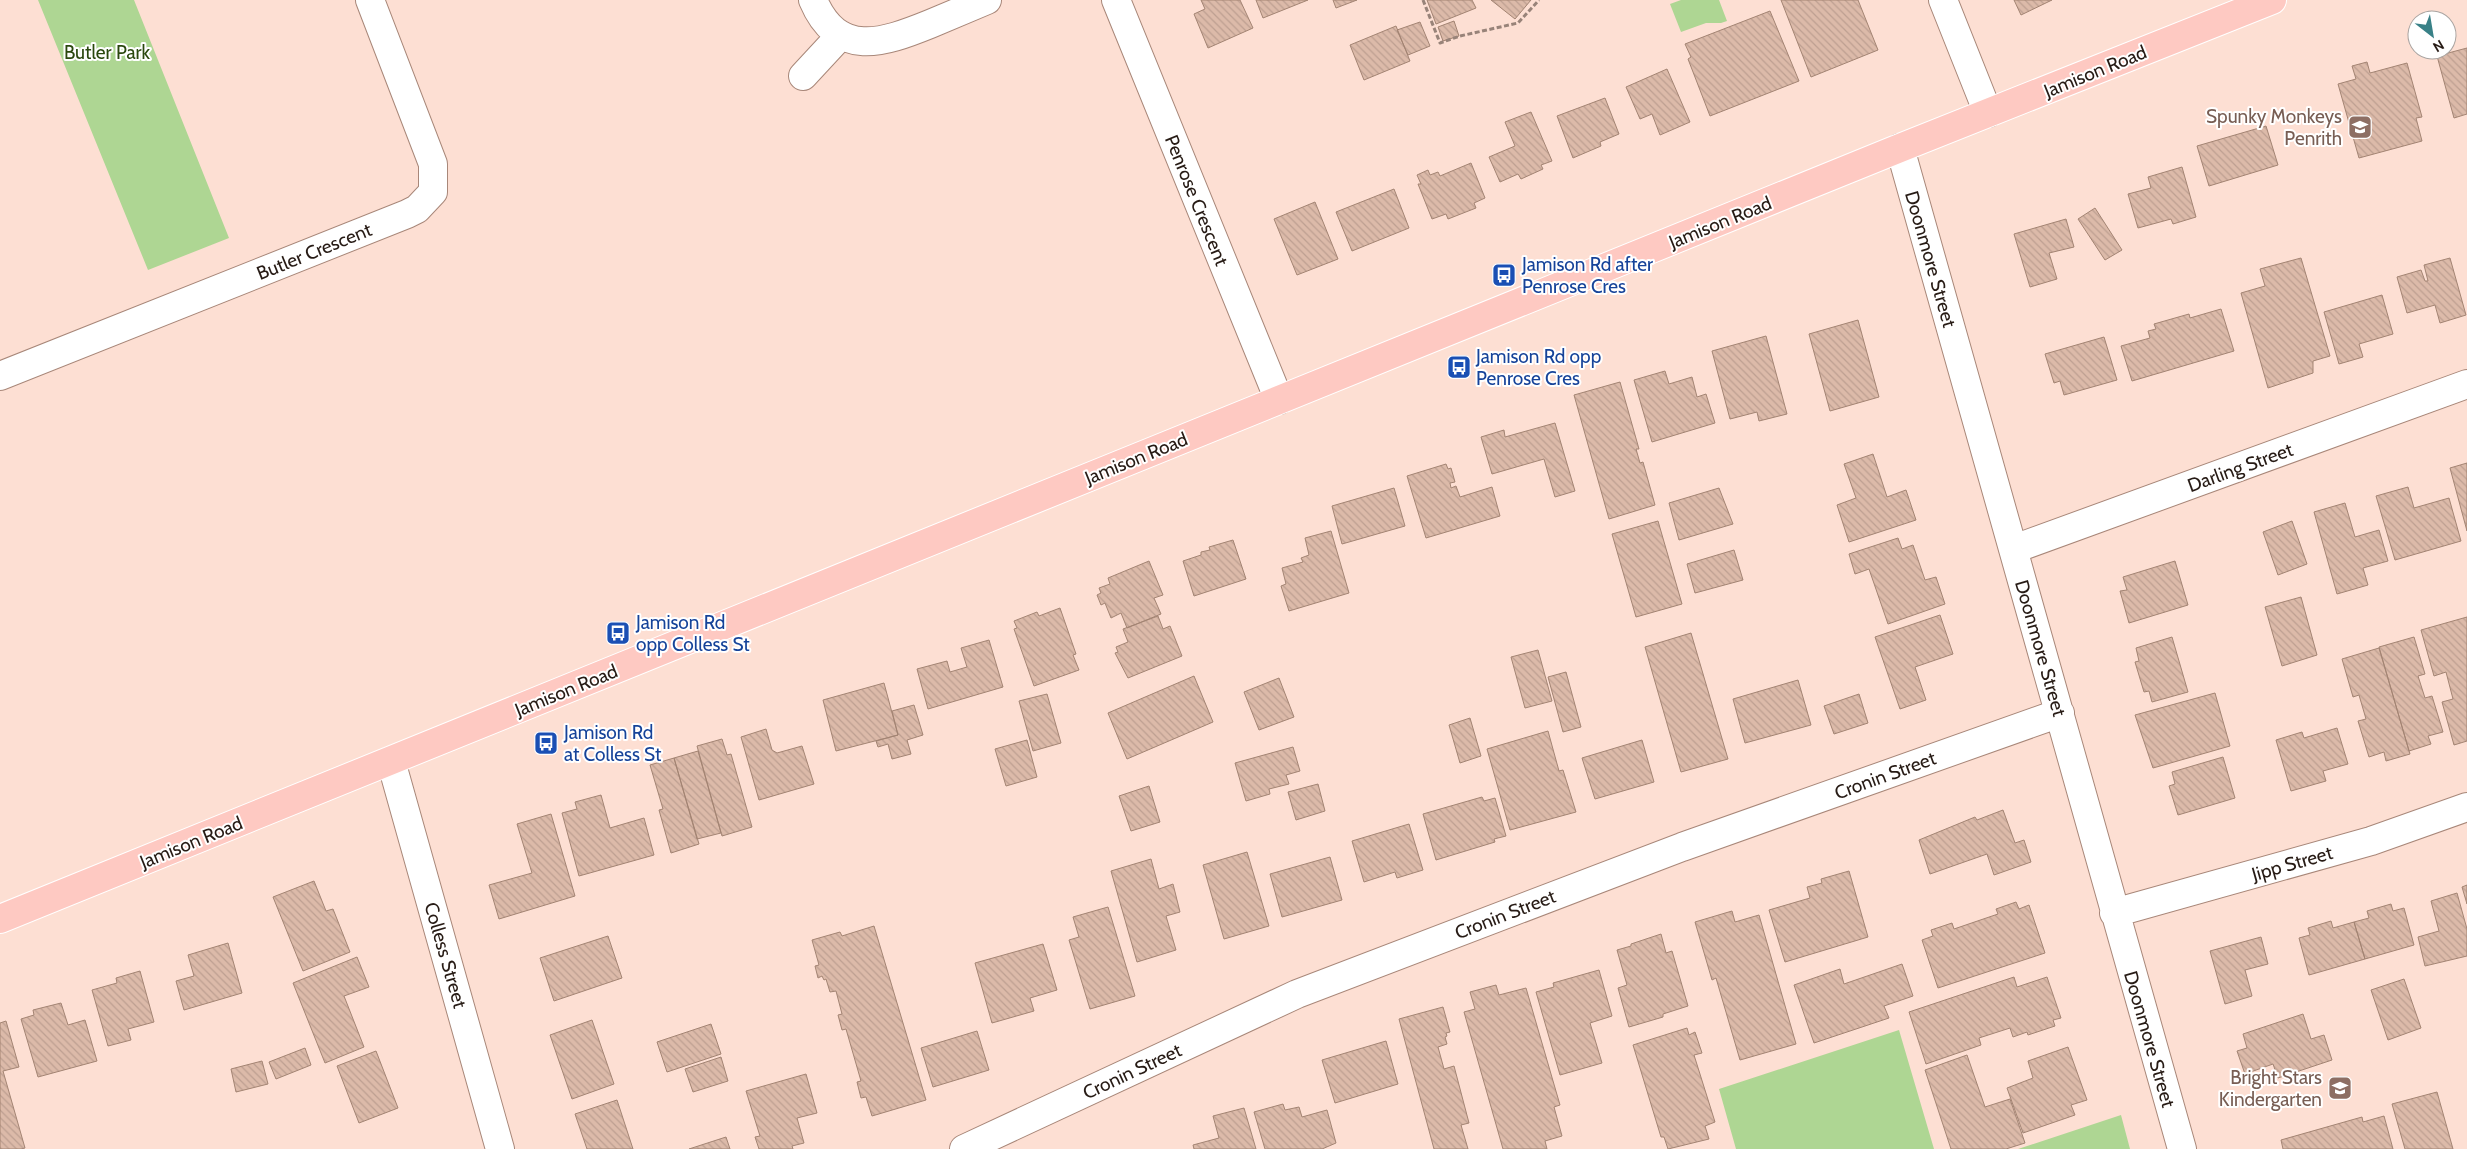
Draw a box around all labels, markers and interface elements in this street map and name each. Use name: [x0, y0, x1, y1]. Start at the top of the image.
north arrow: [2407, 10, 2457, 60]
text: N: [2430, 36, 2448, 56]
street label: Jamison Road: [2039, 40, 2150, 103]
park label: Butler Park: [64, 41, 151, 64]
place label: Spunky Monkeys Penrith: [2206, 105, 2342, 150]
school or university icon: Spunky Monkeys Penrith: [2347, 114, 2373, 140]
street label: Penrose Crescent: [1160, 131, 1233, 270]
street label: Doonmore Street: [1900, 188, 1961, 331]
street label: Jamison Road: [1664, 191, 1775, 254]
street label: Butler Crescent: [253, 218, 376, 285]
place label: Jamison Rd after Penrose Cres: [1521, 253, 1653, 298]
bus stop icon: Jamison Rd after Penrose Cres: [1491, 262, 1517, 288]
place label: Jamison Rd opp Penrose Cres: [1475, 345, 1601, 390]
bus stop icon: Jamison Rd opp Penrose Cres: [1446, 354, 1472, 380]
street label: Jamison Road: [1080, 427, 1191, 490]
street label: Darling Street: [2184, 438, 2297, 497]
street label: Doonmore Street: [2010, 577, 2071, 720]
place label: Jamison Rd opp Colless St: [635, 611, 750, 656]
bus stop icon: Jamison Rd opp Colless St: [605, 620, 631, 646]
street label: Jamison Road: [510, 659, 621, 722]
place label: Jamison Rd at Colless St: [563, 721, 662, 766]
bus stop icon: Jamison Rd at Colless St: [533, 730, 559, 756]
street label: Cronin Street: [1831, 746, 1940, 804]
street label: Jamison Road: [135, 811, 246, 874]
street label: Jipp Street: [2248, 841, 2336, 886]
street label: Cronin Street: [1452, 884, 1559, 944]
street label: Colless Street: [419, 899, 472, 1011]
street label: Doonmore Street: [2119, 968, 2180, 1111]
street label: Cronin Street: [1079, 1038, 1186, 1104]
place label: Bright Stars Kindergarten: [2219, 1066, 2322, 1111]
school or university icon: Bright Stars Kindergarten: [2327, 1075, 2353, 1101]

